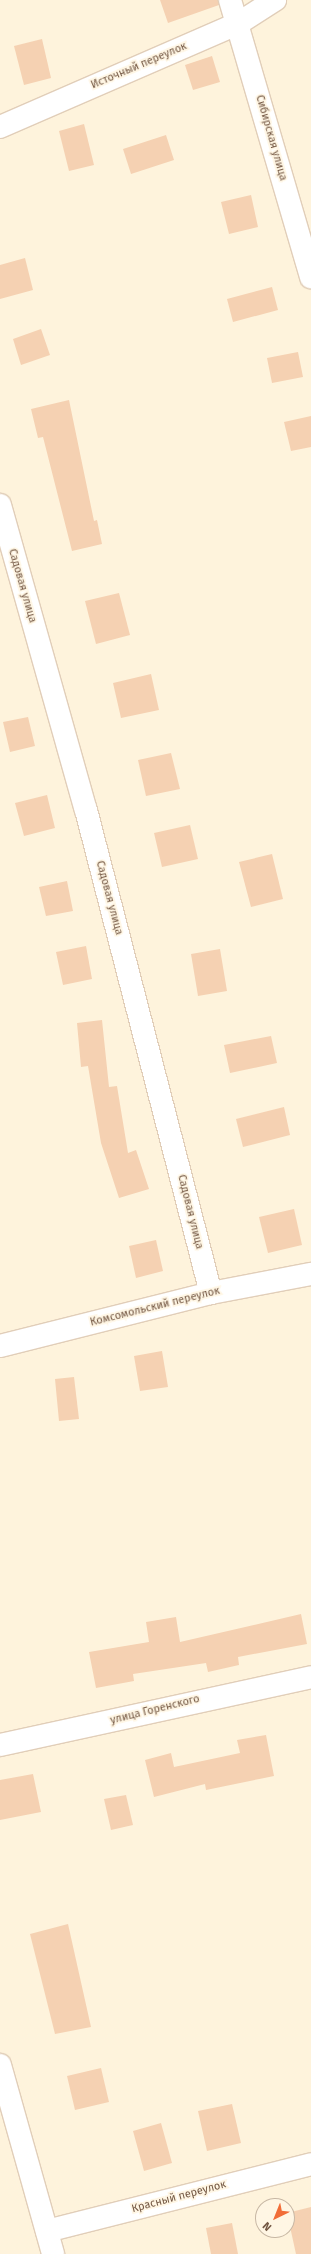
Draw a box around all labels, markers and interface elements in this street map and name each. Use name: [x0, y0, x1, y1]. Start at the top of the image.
street label: Источный переулок: [89, 40, 189, 92]
street label: Сибирская улица: [252, 94, 290, 182]
street label: Садовая улица: [5, 548, 39, 624]
street label: Садовая улица: [93, 859, 125, 937]
street label: Садовая улица: [174, 1173, 206, 1251]
street label: Комсомольский переулок: [89, 1284, 221, 1330]
street label: улица Горенского: [109, 1693, 201, 1727]
street label: Красный переулок: [130, 2178, 228, 2216]
north arrow: [255, 2198, 295, 2238]
text: N: [260, 2219, 274, 2234]

